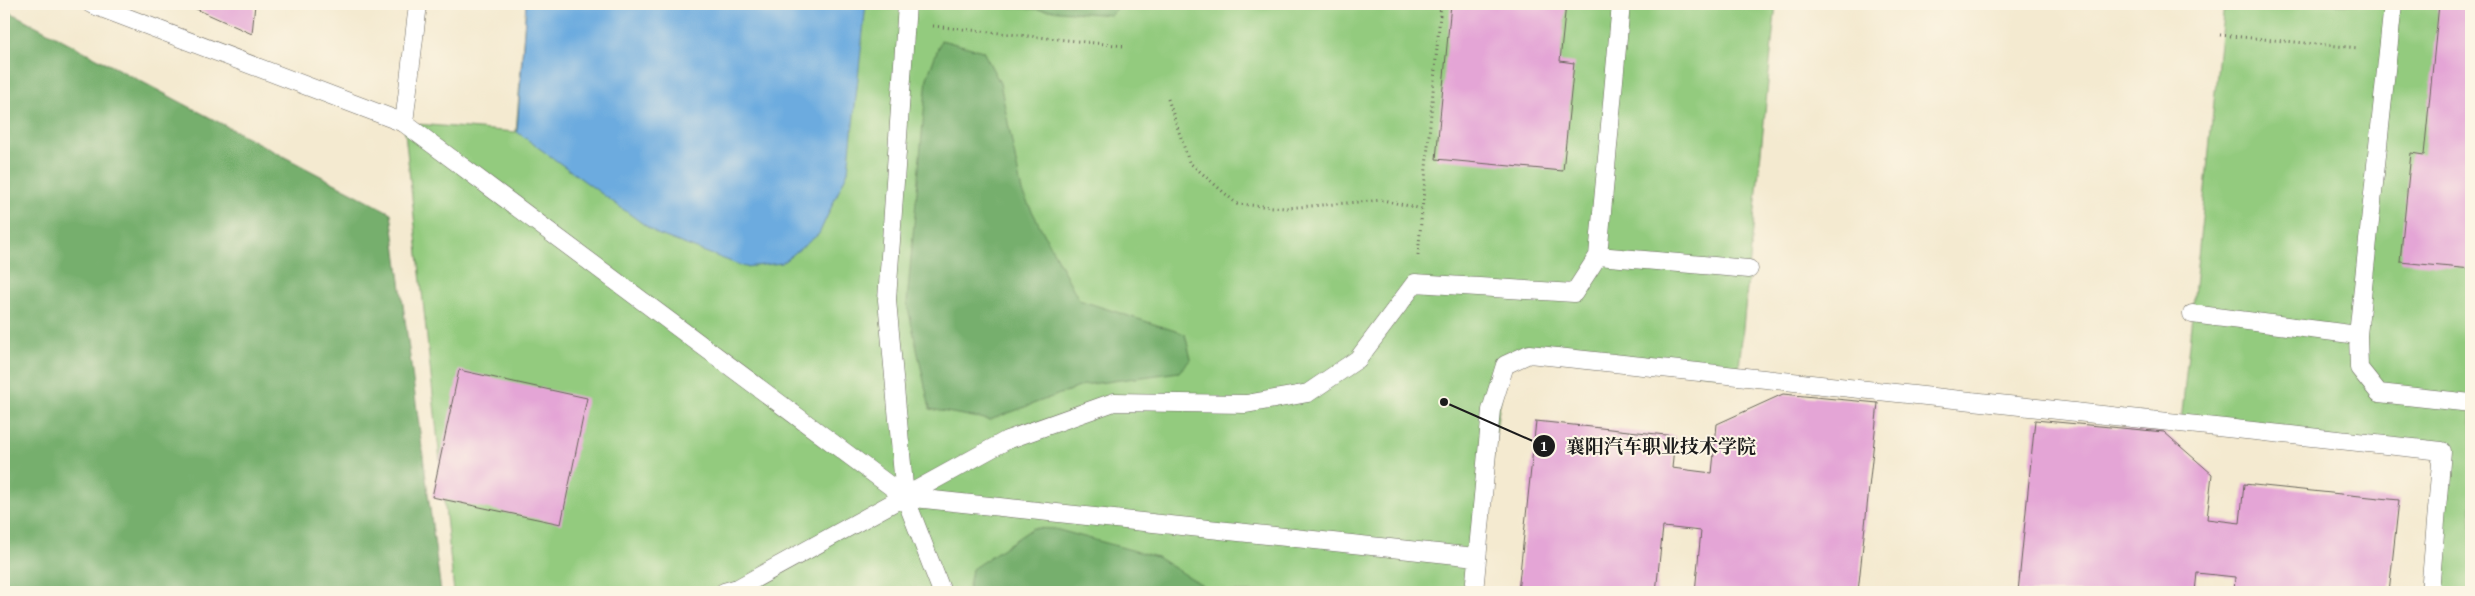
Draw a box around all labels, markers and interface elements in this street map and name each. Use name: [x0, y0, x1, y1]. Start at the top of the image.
callout: 襄阳汽车职业技术学院: [1531, 429, 1766, 463]
text: 襄阳汽车职业技术学院: [1566, 432, 1756, 460]
text: 1: [1540, 435, 1548, 456]

